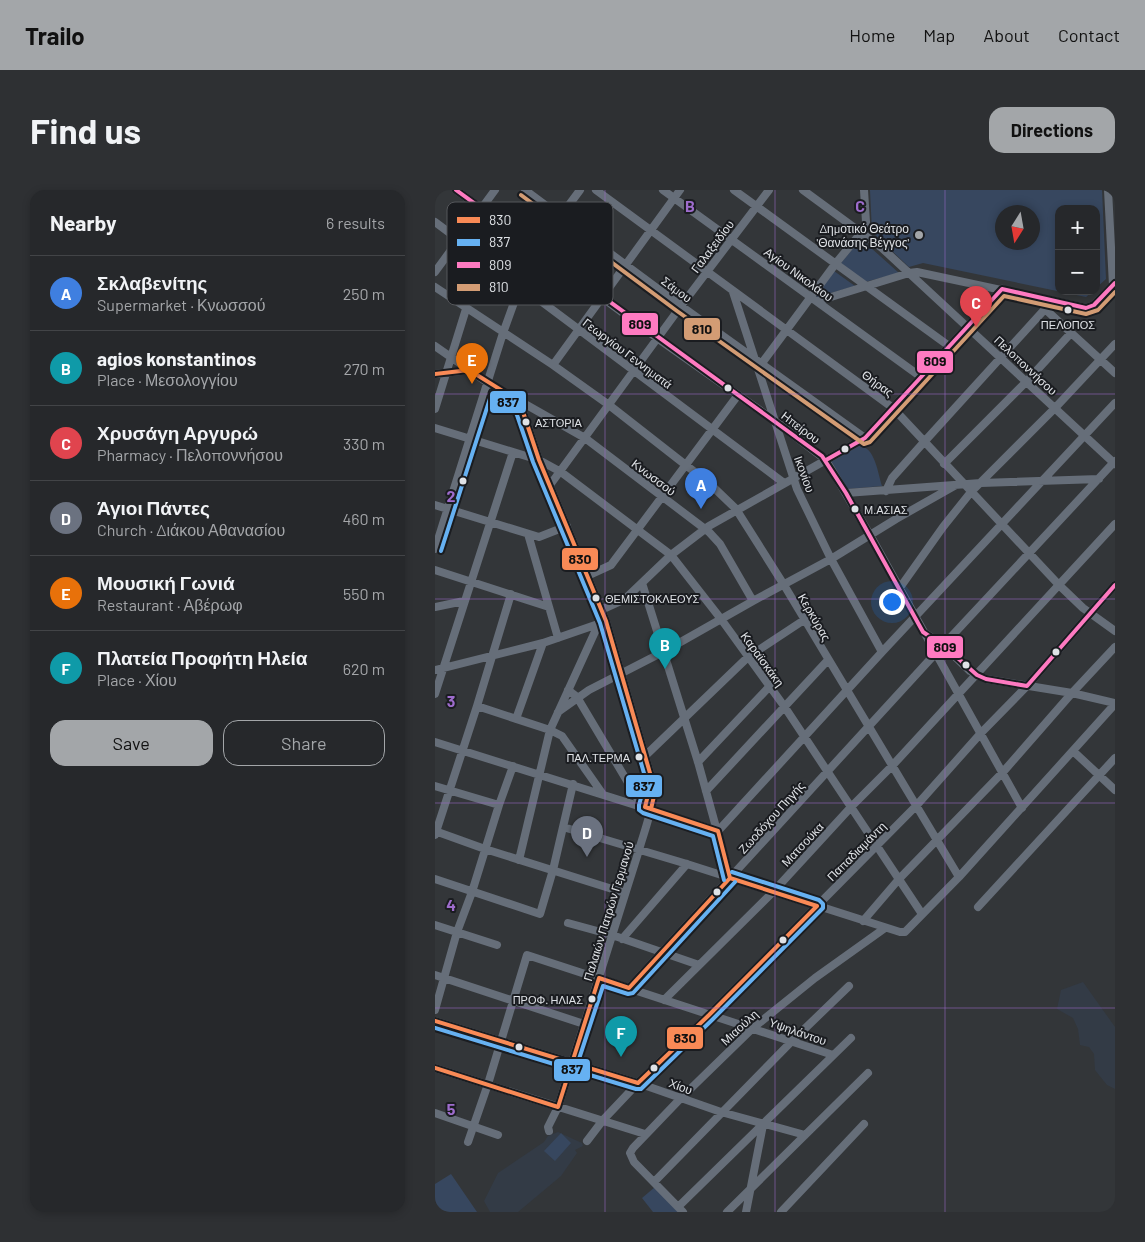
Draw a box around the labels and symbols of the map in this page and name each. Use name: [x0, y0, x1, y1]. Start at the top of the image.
text: B: [685, 196, 695, 215]
text: C: [855, 196, 865, 215]
legend: [447, 202, 613, 305]
north arrow: [995, 205, 1040, 250]
text: 830: [489, 211, 511, 228]
street label: Γαλαξειδίου: [688, 217, 737, 276]
place label: Δημοτικό Θεάτρο 'Θανάσης Βέγγος': [817, 221, 909, 250]
marker: Δημοτικό Θεάτρο 'Θανάσης Βέγγος': [913, 229, 925, 241]
text: 837: [489, 233, 511, 250]
street label: Αγίου Νικολάου: [761, 244, 836, 304]
text: 809: [489, 256, 512, 273]
street label: Σάμου: [659, 273, 695, 305]
text: 810: [489, 278, 509, 295]
pin: C: [960, 286, 992, 327]
marker: ΠΕΛΟΠΟΣ: [1063, 305, 1073, 315]
line badge: 809: [621, 312, 659, 336]
street label: Γεωργίου Γεννηματά: [580, 315, 675, 392]
text: 809: [629, 315, 652, 332]
line badge: 810: [683, 317, 721, 341]
place label: ΠΕΛΟΠΟΣ: [1041, 318, 1095, 331]
text: 810: [692, 320, 712, 337]
street label: Πελοποννήσου: [991, 333, 1060, 398]
pin: E: [456, 343, 488, 384]
line badge: 809: [916, 350, 954, 374]
text: 809: [924, 352, 947, 369]
street label: Θήρας: [859, 367, 897, 400]
unlabelled marker: [723, 383, 733, 393]
line badge: 837: [489, 390, 527, 414]
text: 837: [497, 393, 519, 410]
street label: Ηπείρου: [778, 408, 823, 447]
place label: ΑΣΤΟΡΙΑ: [535, 416, 583, 429]
marker: ΑΣΤΟΡΙΑ: [521, 417, 531, 427]
unlabelled marker: [840, 444, 850, 454]
street label: Ικονίου: [792, 454, 818, 494]
street label: Κνωσσού: [629, 456, 679, 498]
pin: A: [685, 468, 717, 509]
unlabelled marker: [458, 476, 468, 486]
text: 2: [447, 486, 456, 505]
place label: Μ.ΑΣΙΑΣ: [864, 503, 908, 516]
marker: Μ.ΑΣΙΑΣ: [850, 504, 860, 514]
line badge: 830: [561, 547, 599, 571]
text: 830: [568, 550, 592, 567]
your location: [879, 589, 905, 615]
street label: Κερκύρας: [795, 591, 834, 644]
place label: ΘΕΜΙΣΤΟΚΛΕΟΥΣ: [605, 592, 700, 605]
marker: ΘΕΜΙΣΤΟΚΛΕΟΥΣ: [591, 593, 601, 603]
pin: B: [649, 628, 681, 669]
street label: Καραϊσκάκη: [738, 629, 788, 690]
line badge: 809: [926, 635, 964, 659]
text: 809: [934, 638, 957, 655]
unlabelled marker: [1051, 647, 1061, 657]
unlabelled marker: [961, 660, 971, 670]
text: 3: [447, 691, 455, 710]
place label: ΠΑΛ.ΤΕΡΜΑ: [566, 751, 631, 764]
marker: ΠΑΛ.ΤΕΡΜΑ: [634, 752, 644, 762]
line badge: 837: [625, 774, 663, 798]
text: 837: [633, 777, 655, 794]
street label: Ζωοδόχου Πηγής: [735, 778, 808, 856]
pin: D: [571, 816, 603, 857]
street label: Ματσούκα: [778, 819, 826, 869]
street label: Παπαδιαμάντη: [824, 819, 889, 884]
street label: Παλαιών Πατρών Γερμανού: [580, 840, 637, 983]
unlabelled marker: [712, 887, 722, 897]
text: 4: [446, 895, 456, 914]
unlabelled marker: [778, 935, 788, 945]
place label: ΠΡΟΦ. ΗΛΙΑΣ: [513, 993, 583, 1006]
marker: ΠΡΟΦ. ΗΛΙΑΣ: [587, 994, 597, 1004]
street label: Μιαούλη: [718, 1006, 761, 1048]
street label: Υψηλάντου: [767, 1015, 829, 1048]
pin: F: [605, 1016, 637, 1057]
line badge: 830: [666, 1026, 704, 1050]
text: 830: [673, 1029, 697, 1046]
unlabelled marker: [514, 1042, 524, 1052]
line badge: 837: [553, 1058, 591, 1082]
text: 837: [561, 1060, 583, 1077]
unlabelled marker: [649, 1063, 659, 1073]
street label: Χίου: [667, 1075, 695, 1097]
text: 5: [447, 1099, 456, 1118]

